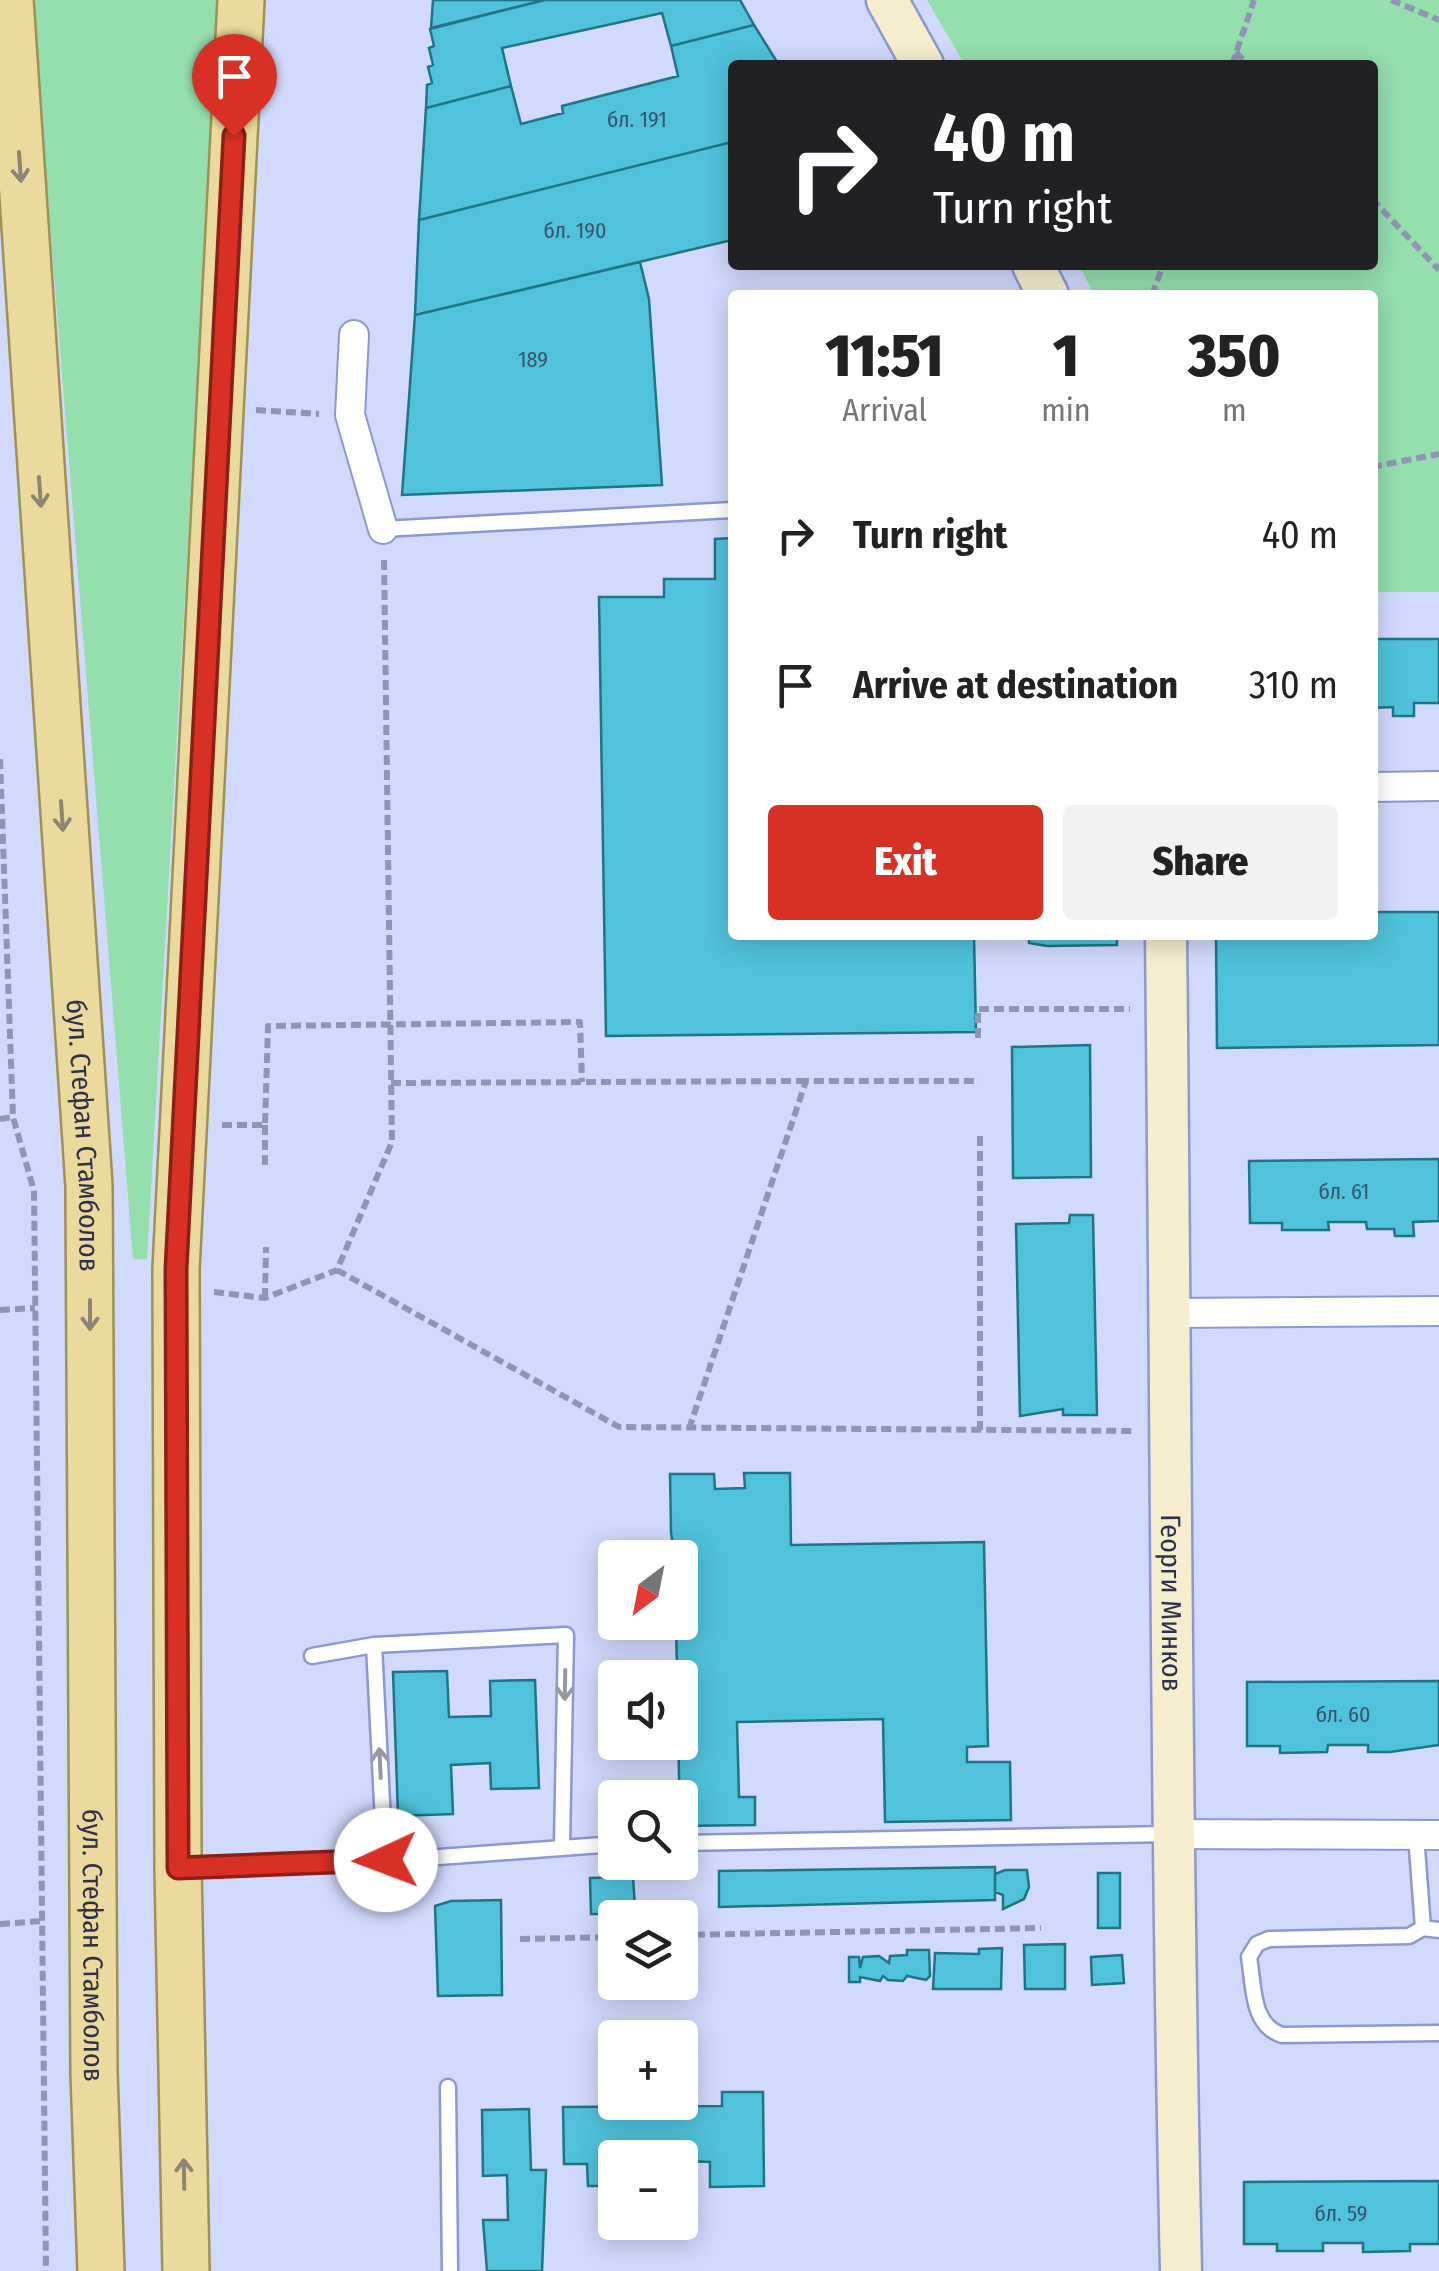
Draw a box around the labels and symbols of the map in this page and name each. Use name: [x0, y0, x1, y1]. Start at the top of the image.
pin: [192, 34, 277, 137]
house number: бл. 191: [607, 106, 667, 133]
one-way arrow: [11, 151, 30, 183]
house number: бл. 190: [543, 217, 607, 244]
house number: 189: [518, 346, 548, 373]
one-way arrow: [31, 475, 50, 507]
one-way arrow: [53, 799, 72, 831]
street label: бул. Стефан Стамболов: [60, 998, 106, 1272]
house number: бл. 61: [1319, 1178, 1369, 1205]
one-way arrow: [80, 1298, 100, 1330]
street label: Георги Минков: [1154, 1514, 1189, 1692]
north arrow: [598, 1540, 698, 1640]
one-way arrow: [556, 1668, 574, 1700]
house number: бл. 60: [1316, 1701, 1370, 1728]
one-way arrow: [371, 1748, 390, 1780]
position arrow: [334, 1808, 438, 1912]
street label: бул. Стефан Стамболов: [76, 1809, 111, 2082]
one-way arrow: [175, 2158, 194, 2190]
house number: бл. 59: [1315, 2200, 1367, 2227]

